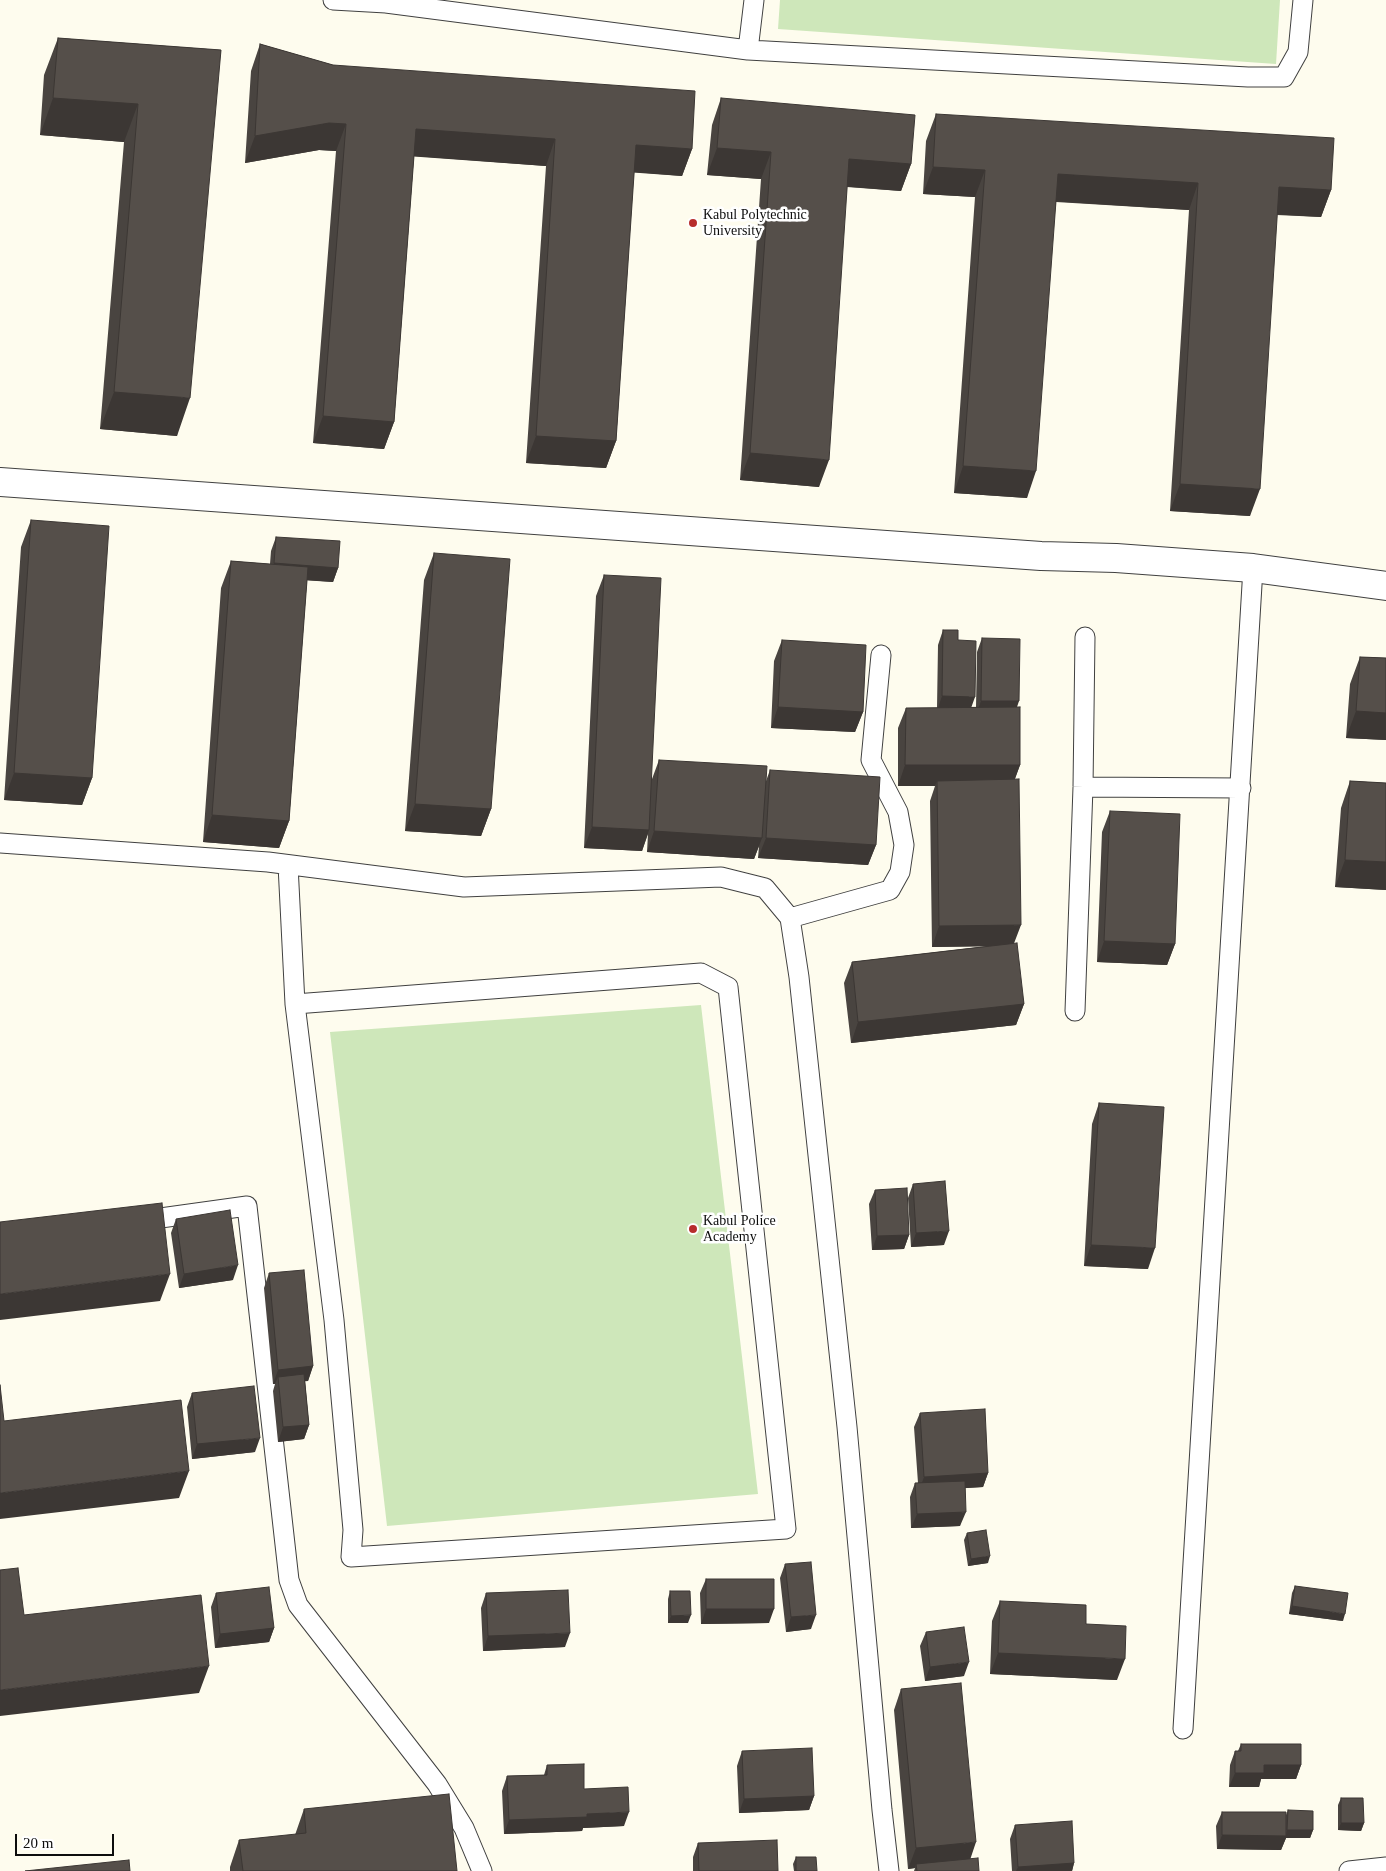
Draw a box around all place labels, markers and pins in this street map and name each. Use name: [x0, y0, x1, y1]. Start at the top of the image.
place label: Kabul Polytechnic University: [703, 207, 807, 240]
marker: Kabul Polytechnic University: [687, 217, 699, 229]
place label: Kabul Police Academy: [703, 1213, 776, 1246]
marker: Kabul Police Academy: [687, 1223, 699, 1235]

